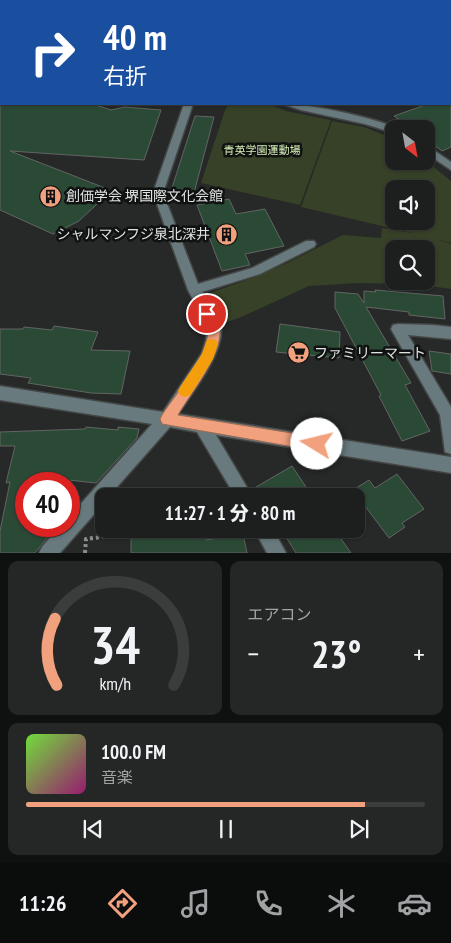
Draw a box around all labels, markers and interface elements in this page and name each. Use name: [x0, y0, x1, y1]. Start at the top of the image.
text: 40 m: [103, 14, 167, 60]
icon: right: [20, 20, 85, 85]
text: 右折: [103, 62, 147, 90]
north arrow: [385, 120, 435, 170]
map controls: [385, 120, 435, 290]
park label: 青英学園運動場: [224, 143, 301, 157]
button: sound: [385, 180, 435, 230]
building icon: 創価学会 堺国際文化会館: [38, 184, 62, 208]
place label: 創価学会 堺国際文化会館: [66, 187, 223, 205]
building icon: シャルマンフジ泉北深井: [214, 222, 238, 246]
place label: シャルマンフジ泉北深井: [56, 225, 210, 243]
button: search: [385, 240, 435, 290]
pin: [186, 293, 228, 335]
icon: arrive: [193, 300, 221, 328]
supermarket icon: ファミリーマート: [286, 341, 310, 365]
place label: ファミリーマート: [314, 344, 426, 362]
position arrow: [290, 417, 342, 469]
speed limit sign: 40: [15, 472, 80, 537]
text: 11:27 · 1 分 · 80 m: [165, 501, 295, 525]
text: エアコン: [248, 604, 312, 624]
text: 34: [90, 611, 140, 678]
text: 23°: [311, 629, 361, 678]
text: −: [248, 635, 259, 672]
text: +: [413, 635, 425, 672]
text: km/h: [99, 672, 131, 695]
text: 100.0 FM: [101, 740, 166, 764]
text: 音楽: [101, 767, 133, 787]
icon: previous: [79, 815, 107, 843]
icon: pause: [212, 815, 240, 843]
icon: next: [345, 815, 373, 843]
icon: directions: [105, 886, 140, 921]
icon: music: [178, 886, 213, 921]
icon: phone: [251, 886, 286, 921]
icon: climate: [324, 886, 359, 921]
icon: car: [397, 886, 432, 921]
text: 11:26: [19, 889, 67, 917]

